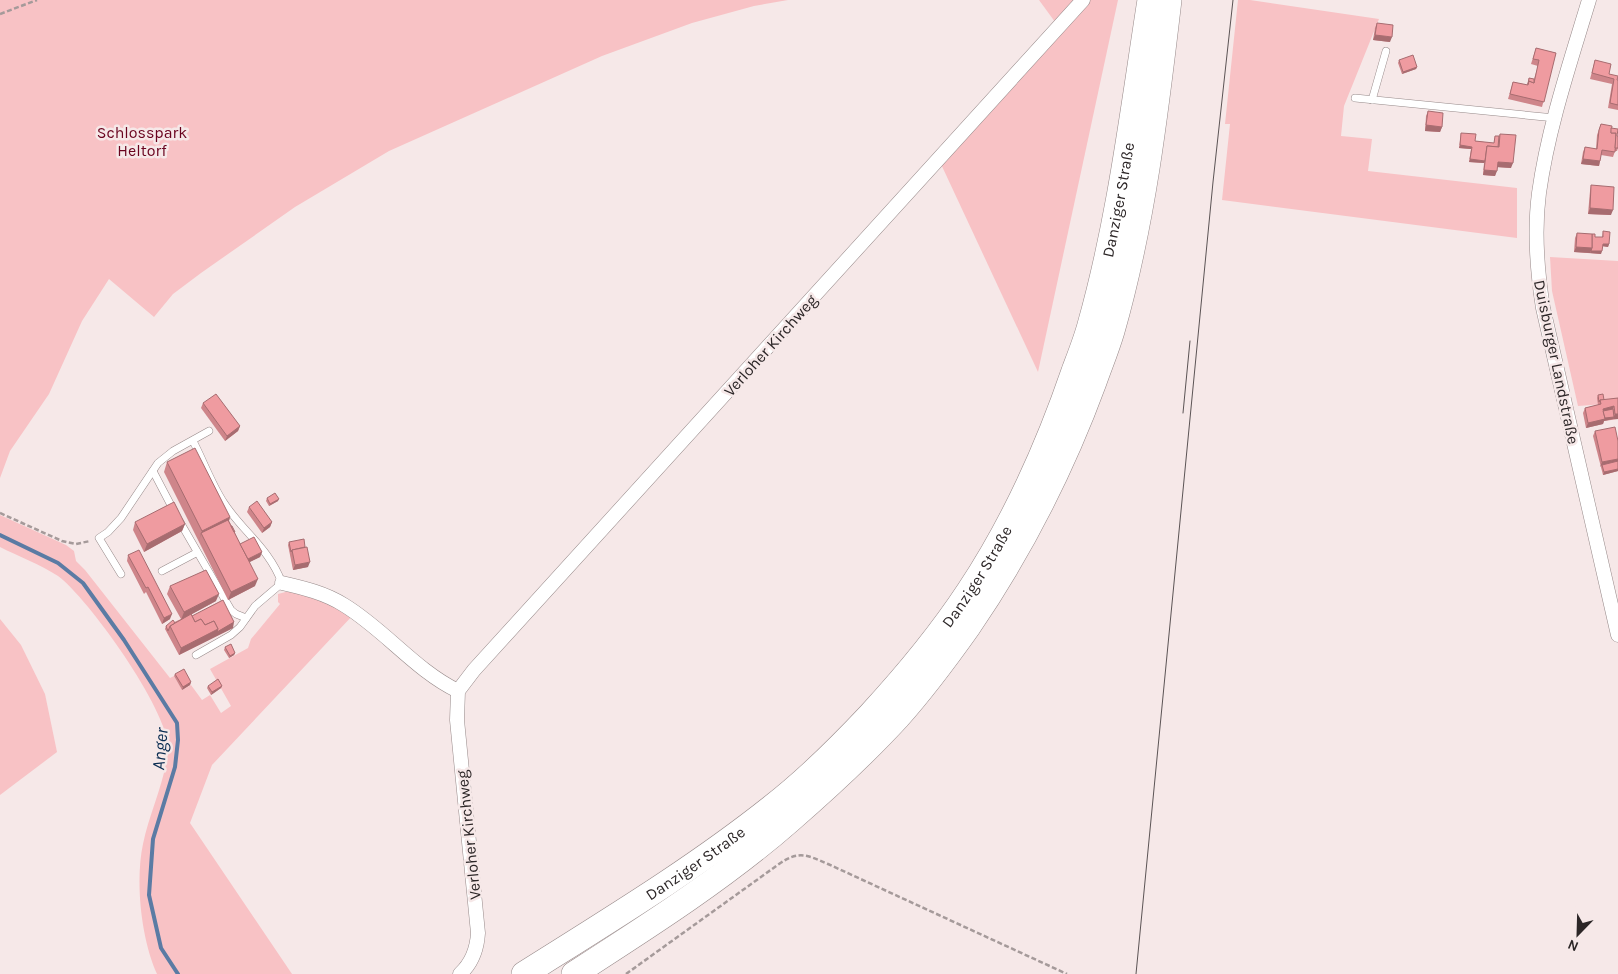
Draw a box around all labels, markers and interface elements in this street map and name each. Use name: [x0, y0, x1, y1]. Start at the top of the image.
park label: Schlosspark Heltorf: [97, 123, 187, 160]
street label: Danziger Straße: [1098, 141, 1138, 259]
street label: Duisburger Landstraße: [1530, 278, 1583, 446]
street label: Verloher Kirchweg: [720, 291, 821, 400]
street label: Danziger Straße: [938, 522, 1016, 631]
water label: Anger: [147, 726, 173, 771]
street label: Verloher Kirchweg: [452, 769, 485, 901]
street label: Danziger Straße: [642, 822, 749, 904]
north arrow: [1553, 909, 1603, 959]
text: N: [1565, 936, 1581, 955]

